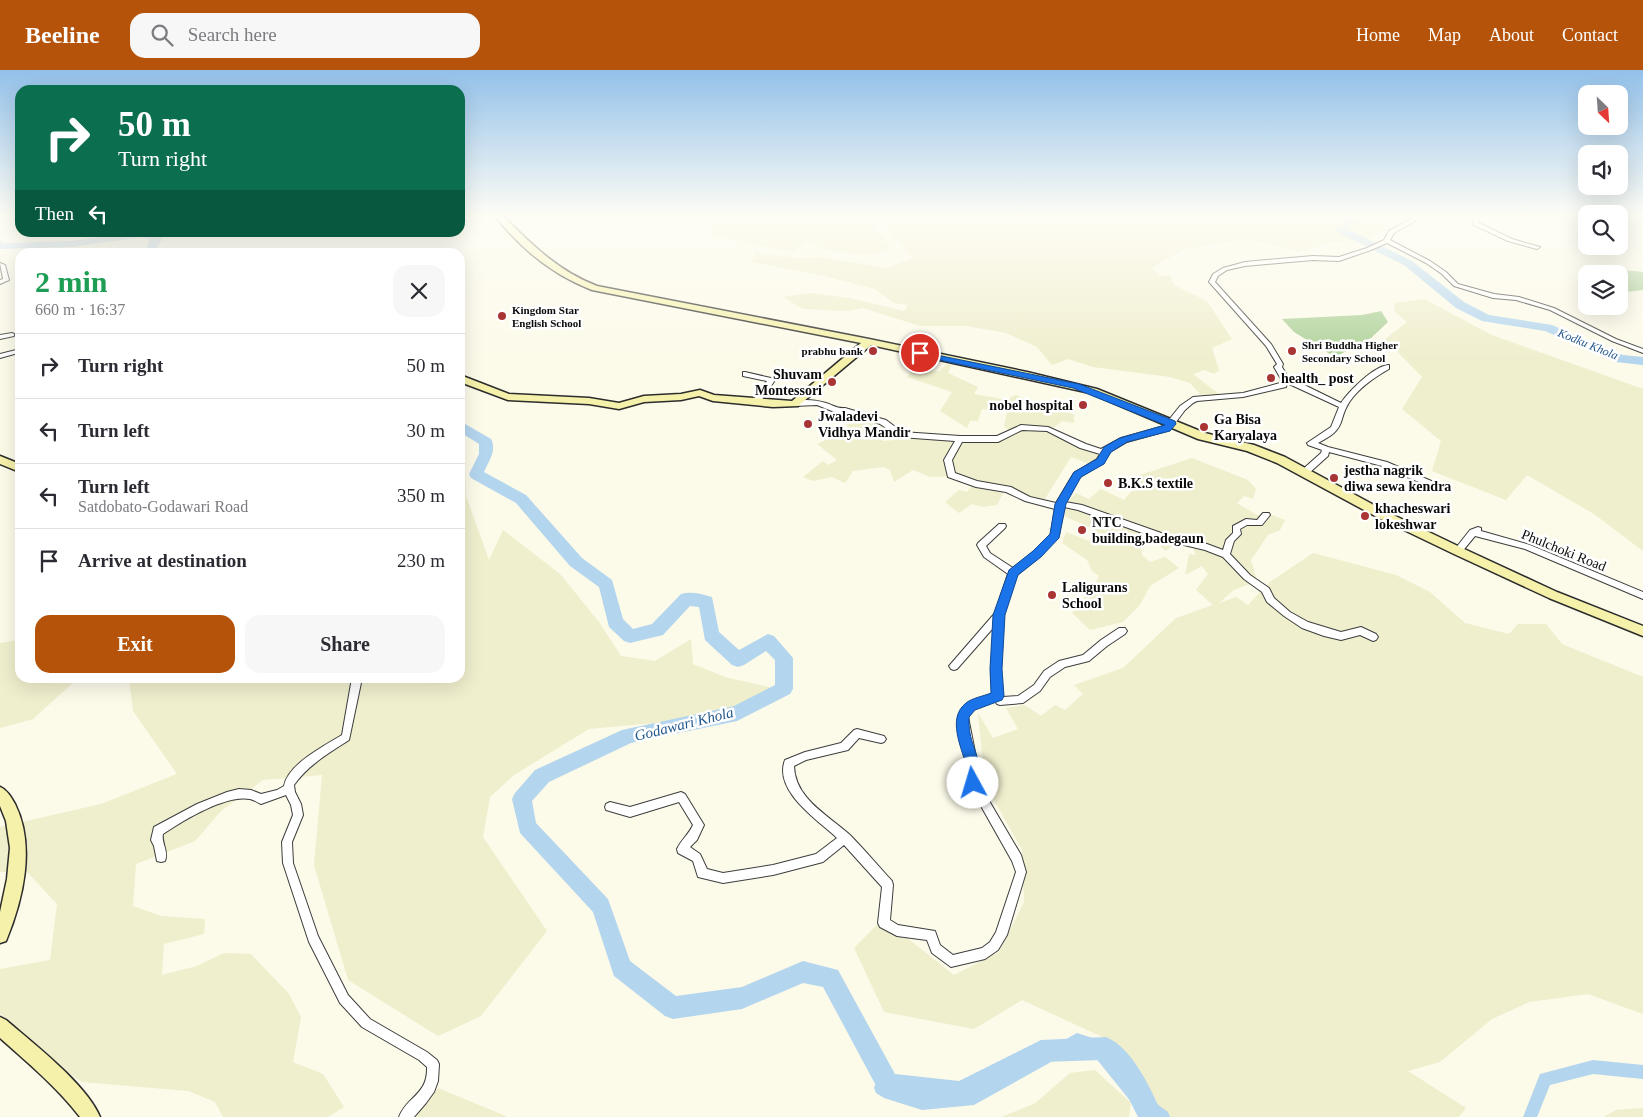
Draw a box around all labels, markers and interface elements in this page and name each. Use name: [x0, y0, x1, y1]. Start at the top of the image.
search box: [130, 13, 480, 58]
icon: search: [148, 21, 176, 49]
text: Beeline: [25, 22, 100, 48]
text: Search here: [188, 24, 277, 45]
text: Home: [1356, 25, 1400, 45]
text: Map: [1428, 25, 1461, 45]
text: About: [1489, 25, 1534, 45]
text: Contact: [1562, 25, 1618, 45]
north arrow: [1578, 85, 1628, 135]
map controls: [1578, 85, 1628, 315]
icon: right: [35, 105, 100, 170]
text: 50 m: [118, 105, 191, 144]
button: sound: [1578, 145, 1628, 195]
text: Turn right: [118, 146, 207, 171]
icon: left: [84, 200, 112, 228]
text: Then: [35, 203, 74, 224]
button: search: [1578, 205, 1628, 255]
text: 2 min: [35, 265, 108, 298]
button: close: [393, 265, 445, 317]
button: layers: [1578, 265, 1628, 315]
text: 660 m · 16:37: [35, 301, 125, 318]
place label: Kingdom Star English School: [512, 304, 581, 329]
marker: Kingdom Star English School: [496, 310, 508, 322]
water label: Kodku Khola: [1555, 325, 1620, 362]
pin: [899, 332, 941, 374]
icon: arrive: [906, 339, 934, 367]
place label: Shri Buddha Higher Secondary School: [1302, 339, 1398, 364]
place label: prabhu bank: [802, 345, 864, 357]
marker: prabhu bank: [867, 345, 879, 357]
marker: Shri Buddha Higher Secondary School: [1286, 345, 1298, 357]
icon: right: [35, 352, 63, 380]
text: Turn right: [78, 355, 163, 376]
text: 50 m: [406, 355, 445, 376]
place label: Shuvam Montessori: [755, 367, 822, 398]
place label: health_ post: [1281, 371, 1354, 386]
marker: health_ post: [1265, 372, 1277, 384]
marker: Shuvam Montessori: [826, 376, 838, 388]
place label: nobel hospital: [989, 398, 1073, 413]
marker: nobel hospital: [1077, 399, 1089, 411]
place label: Jwaladevi Vidhya Mandir: [818, 409, 910, 440]
place label: Ga Bisa Karyalaya: [1214, 412, 1277, 443]
icon: left: [35, 417, 63, 445]
marker: Jwaladevi Vidhya Mandir: [802, 418, 814, 430]
text: Turn left: [78, 420, 150, 441]
text: 30 m: [406, 420, 445, 441]
marker: Ga Bisa Karyalaya: [1198, 421, 1210, 433]
place label: jestha nagrik diwa sewa kendra: [1343, 463, 1451, 494]
marker: jestha nagrik diwa sewa kendra: [1328, 472, 1340, 484]
text: Turn left: [78, 476, 150, 497]
place label: B.K.S textile: [1118, 476, 1193, 491]
marker: B.K.S textile: [1102, 477, 1114, 489]
icon: left: [35, 482, 63, 510]
text: 350 m: [397, 485, 445, 506]
text: Satdobato-Godawari Road: [78, 498, 248, 515]
place label: khacheswari lokeshwar: [1375, 501, 1451, 532]
marker: khacheswari lokeshwar: [1359, 510, 1371, 522]
place label: NTC building,badegaun: [1092, 515, 1204, 546]
marker: NTC building,badegaun: [1076, 524, 1088, 536]
street label: Phulchoki Road: [1519, 527, 1608, 574]
icon: arrive: [35, 547, 63, 575]
text: Arrive at destination: [78, 550, 247, 571]
text: 230 m: [397, 550, 445, 571]
place label: Laligurans School: [1062, 580, 1128, 611]
marker: Laligurans School: [1046, 589, 1058, 601]
button: Exit: [35, 615, 235, 673]
button: Share: [245, 615, 445, 673]
water label: Godawari Khola: [633, 704, 735, 744]
position arrow: [946, 756, 998, 808]

